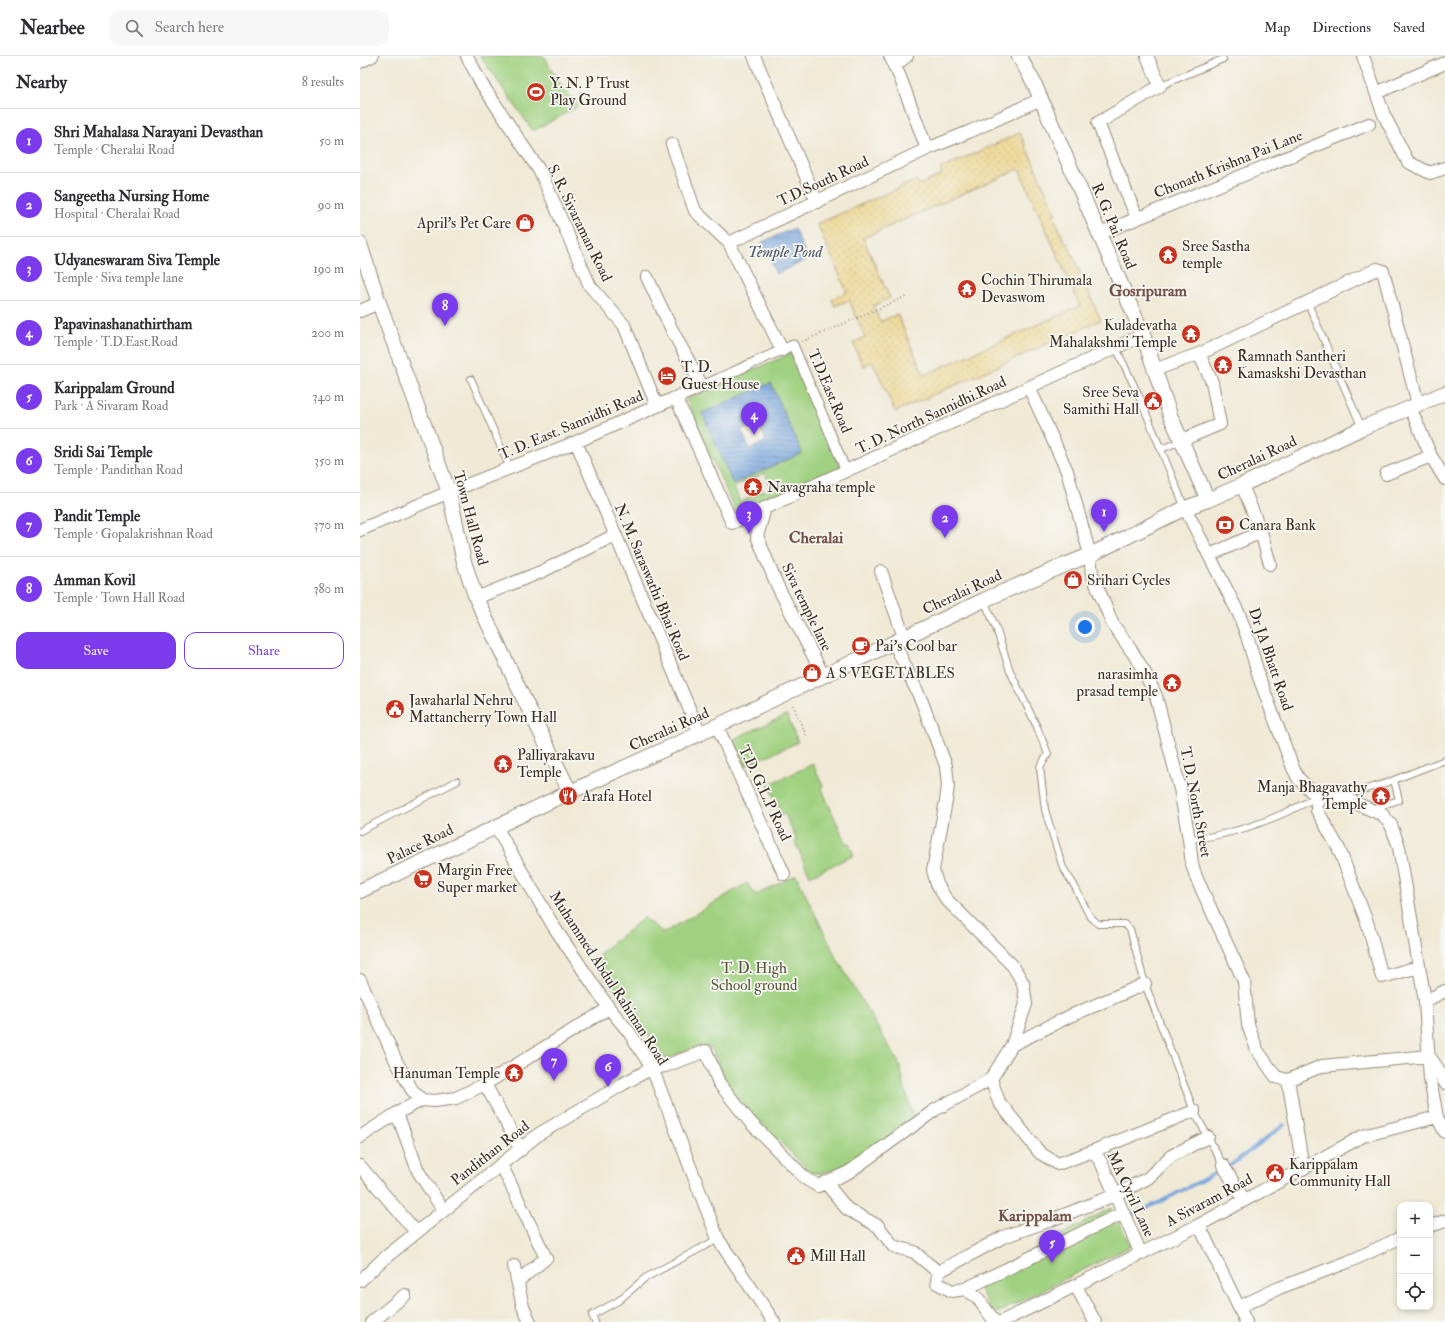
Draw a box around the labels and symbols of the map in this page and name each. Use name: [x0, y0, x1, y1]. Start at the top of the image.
place label: Y. N. P Trust Play Ground: [550, 74, 630, 110]
sports icon: Y. N. P Trust Play Ground: [525, 81, 547, 103]
street label: Chonath Krishna Pai Lane: [1151, 126, 1305, 203]
street label: T.D.South Road: [775, 152, 872, 211]
street label: S. R. Sivaraman Road: [543, 161, 616, 285]
street label: R. G. Pai. Road: [1087, 180, 1140, 273]
shop icon: April's Pet Care: [514, 212, 536, 234]
place label: April's Pet Care: [416, 214, 511, 234]
place label: Sree Sastha temple: [1182, 237, 1251, 274]
water label: Temple Pond: [748, 242, 824, 262]
temple icon: Sree Sastha temple: [1157, 244, 1179, 266]
place label: Cochin Thirumala Devaswom: [981, 271, 1093, 307]
temple icon: Cochin Thirumala Devaswom: [956, 278, 978, 300]
district label: Gosripuram: [1109, 281, 1188, 302]
pin: 8: [432, 293, 458, 326]
place label: Kuladevatha Mahalakshmi Temple: [1049, 316, 1178, 353]
temple icon: Kuladevatha Mahalakshmi Temple: [1180, 323, 1202, 345]
street label: T.D.East.Road: [803, 346, 856, 437]
place label: Ramnath Santheri Kamaskshi Devasthan: [1237, 347, 1367, 383]
temple icon: Ramnath Santheri Kamaskshi Devasthan: [1212, 354, 1234, 376]
place label: T. D. Guest House: [681, 358, 759, 394]
hotel icon: T. D. Guest House: [656, 365, 678, 387]
street label: T. D. North Sannidhi.Road: [853, 372, 1010, 459]
place label: Sree Seva Samithi Hall: [1063, 383, 1140, 419]
street label: T. D. East. Sannidhi Road: [496, 386, 647, 464]
public building icon: Sree Seva Samithi Hall: [1142, 390, 1164, 412]
pin: 4: [741, 402, 767, 435]
street label: Cheralai Road: [1214, 432, 1300, 485]
street label: Town Hall Road: [449, 469, 492, 568]
temple icon: Navagraha temple: [742, 476, 764, 498]
place label: Navagraha temple: [767, 478, 875, 498]
pin: 1: [1091, 499, 1117, 532]
street label: N. M. Saraswathi Bhai Road: [610, 501, 693, 664]
pin: 3: [736, 501, 762, 534]
pin: 2: [932, 505, 958, 538]
bank icon: Canara Bank: [1214, 514, 1236, 536]
place label: Canara Bank: [1239, 516, 1316, 535]
district label: Cheralai: [789, 528, 844, 548]
street label: Siva temple lane: [776, 560, 836, 655]
street label: Cheralai Road: [919, 566, 1005, 619]
shop icon: Srihari Cycles: [1062, 569, 1084, 591]
place label: Srihari Cycles: [1087, 571, 1170, 590]
street label: Dr JA Bhatt Road: [1243, 605, 1297, 714]
your location: [1075, 617, 1095, 637]
cafe icon: Pai's Cool bar: [850, 635, 872, 657]
place label: Pai's Cool bar: [875, 637, 957, 656]
shop icon: A S VEGETABLES: [801, 662, 823, 684]
place label: A S VEGETABLES: [825, 664, 955, 683]
place label: narasimha prasad temple: [1076, 665, 1159, 702]
temple icon: narasimha prasad temple: [1161, 672, 1183, 694]
place label: Jawaharlal Nehru Mattancherry Town Hall: [408, 691, 557, 727]
public building icon: Jawaharlal Nehru Mattancherry Town Hall: [384, 698, 406, 720]
street label: Cheralai Road: [626, 703, 713, 756]
street label: T.D. G.L.P Road: [734, 742, 795, 845]
street label: T. D. North Street: [1175, 745, 1216, 859]
place label: Palliyarakavu Temple: [517, 746, 595, 783]
temple icon: Palliyarakavu Temple: [492, 753, 514, 775]
place label: Manja Bhagavathy Temple: [1257, 778, 1367, 815]
restaurant icon: Arafa Hotel: [557, 785, 579, 807]
temple icon: Manja Bhagavathy Temple: [1370, 785, 1392, 807]
place label: Arafa Hotel: [581, 787, 652, 806]
street label: Palace Road: [384, 820, 457, 869]
place label: Margin Free Super market: [437, 861, 517, 898]
supermarket icon: Margin Free Super market: [412, 868, 434, 890]
street label: Muhammed Abdul Rahiman Road: [545, 888, 672, 1069]
park label: T. D. High School ground: [711, 959, 798, 995]
pin: 7: [541, 1048, 567, 1081]
pin: 6: [595, 1054, 621, 1087]
temple icon: Hanuman Temple: [503, 1062, 525, 1084]
place label: Hanuman Temple: [393, 1064, 500, 1084]
street label: Pandithan Road: [447, 1116, 534, 1190]
street label: MA Cyril Lane: [1102, 1148, 1159, 1240]
place label: Karippalam Community Hall: [1289, 1155, 1391, 1191]
public building icon: Karippalam Community Hall: [1264, 1162, 1286, 1184]
street label: A Sivaram Road: [1162, 1169, 1256, 1232]
district label: Karippalam: [998, 1206, 1072, 1227]
pin: 5: [1039, 1230, 1065, 1263]
public building icon: Mill Hall: [785, 1245, 807, 1267]
place label: Mill Hall: [810, 1247, 866, 1266]

